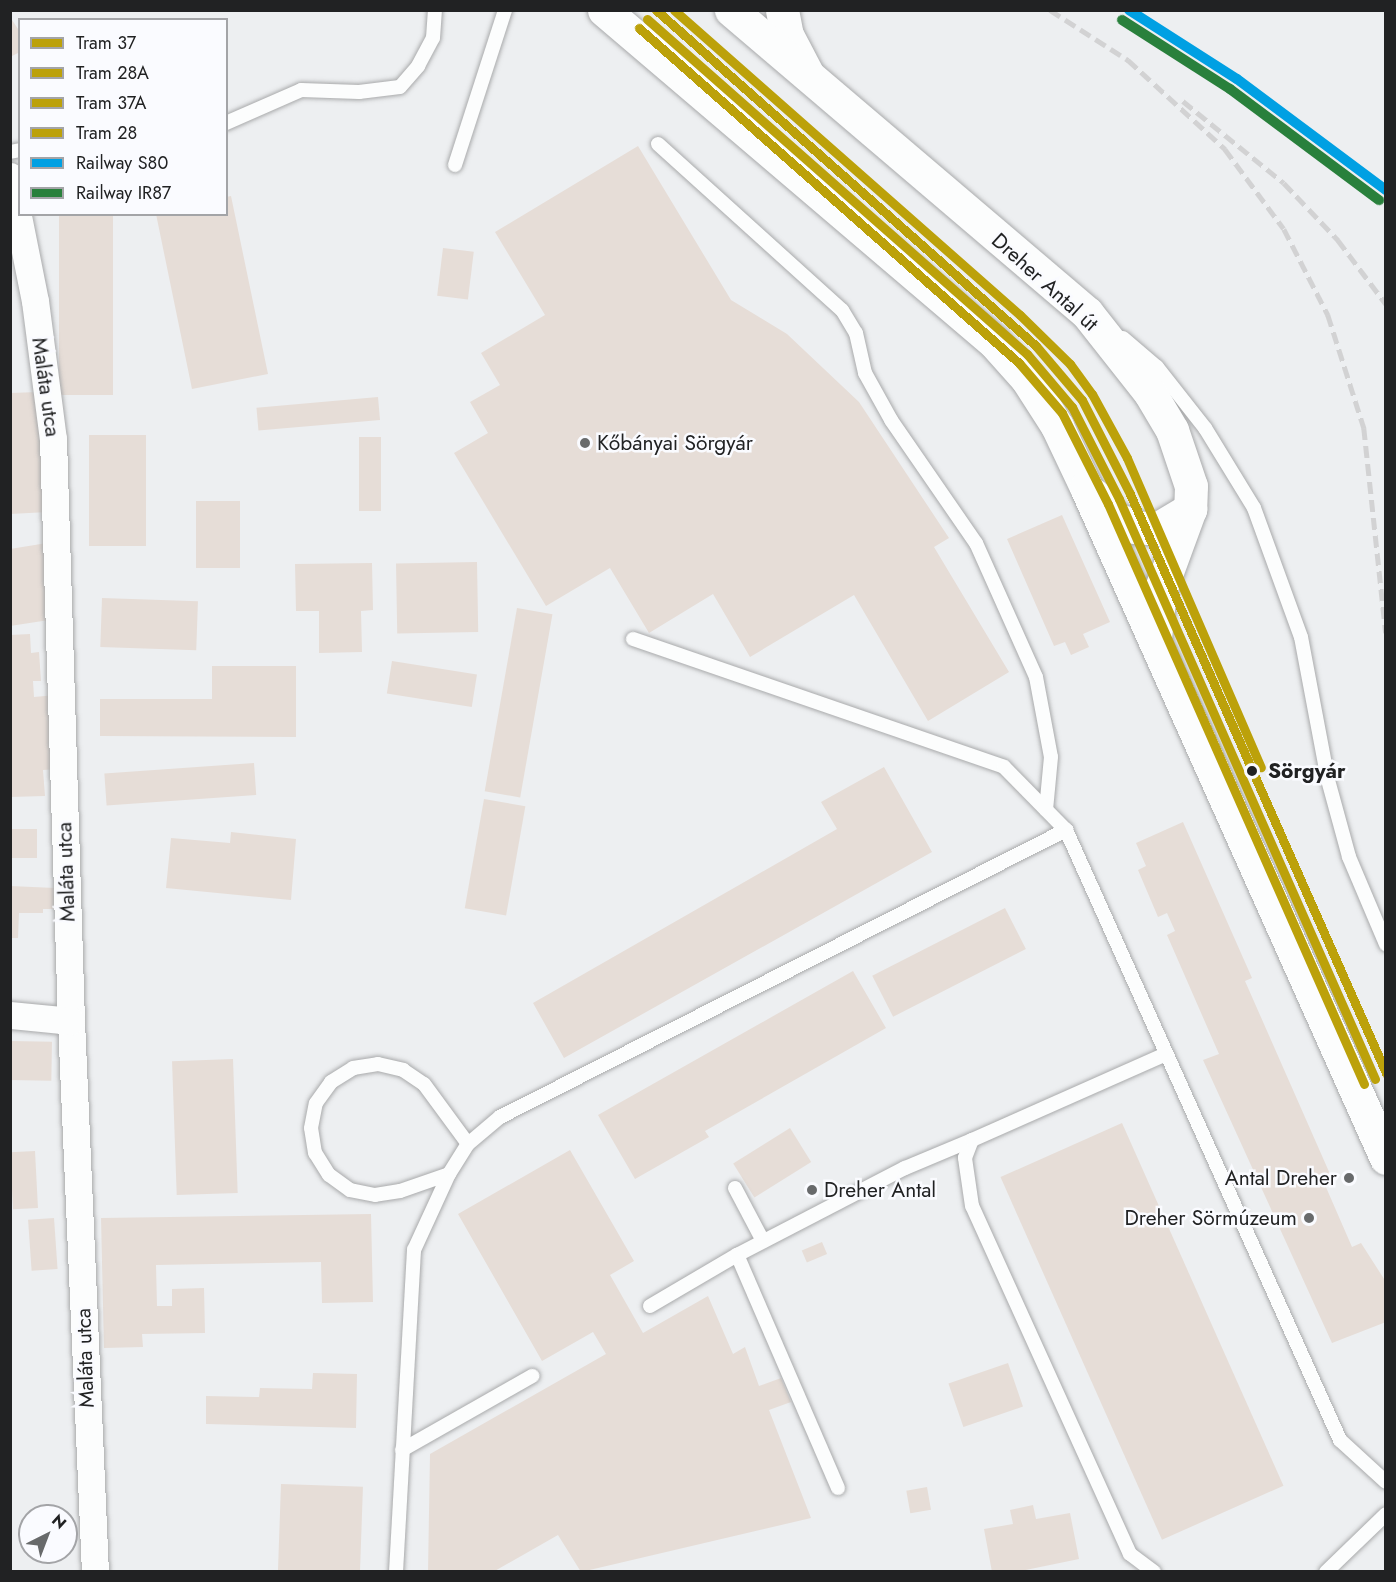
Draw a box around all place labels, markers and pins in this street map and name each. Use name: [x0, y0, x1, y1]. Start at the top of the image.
place label: Kőbányai Sörgyár: [597, 430, 753, 456]
marker: Kőbányai Sörgyár: [578, 436, 592, 450]
place label: Sörgyár: [1268, 758, 1346, 784]
marker: Sörgyár: [1241, 760, 1263, 782]
place label: Antal Dreher: [1225, 1165, 1337, 1191]
marker: Antal Dreher: [1342, 1171, 1356, 1185]
place label: Dreher Antal: [824, 1177, 936, 1203]
marker: Dreher Antal: [805, 1183, 819, 1197]
place label: Dreher Sörmúzeum: [1125, 1205, 1297, 1231]
marker: Dreher Sörmúzeum: [1302, 1211, 1316, 1225]

